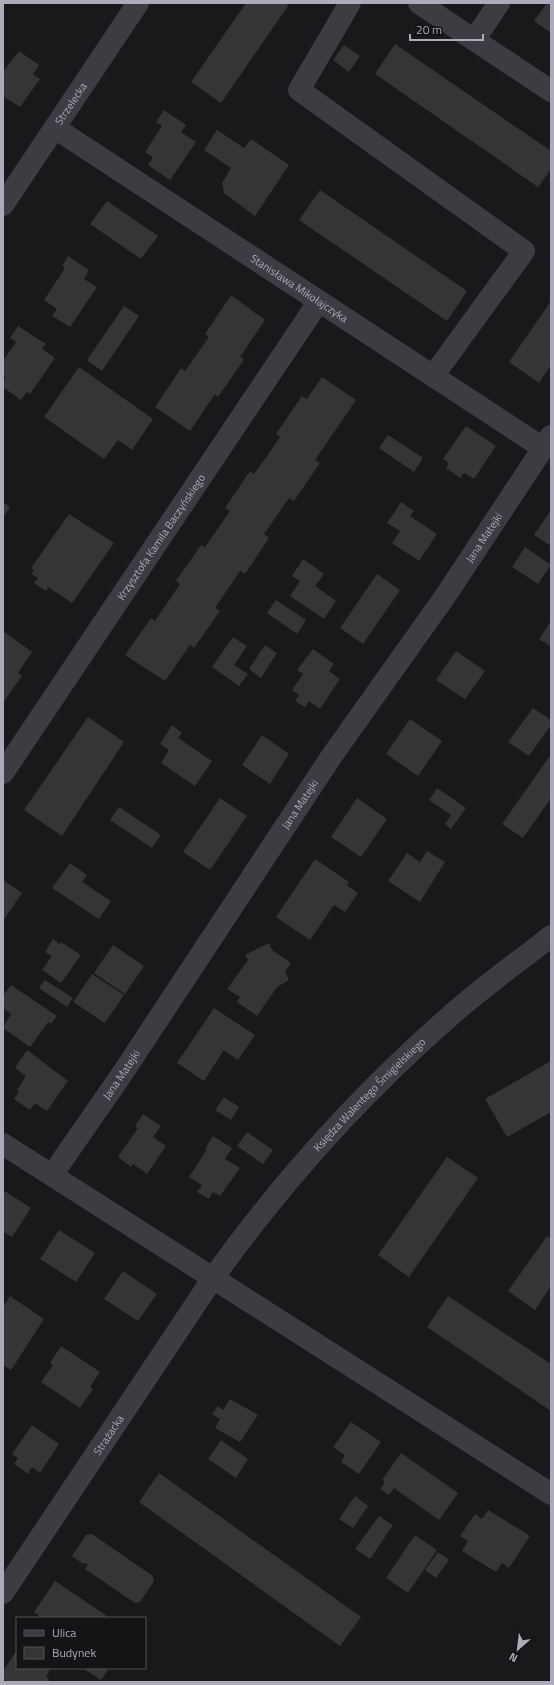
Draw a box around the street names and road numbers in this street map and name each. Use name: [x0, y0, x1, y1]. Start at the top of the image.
street label: Strzelecka: [51, 79, 91, 128]
street label: Stanisława Mikołajczyka: [247, 250, 352, 326]
street label: Krzysztofa Kamila Baczyńskiego: [113, 471, 209, 603]
street label: Jana Matejki: [462, 509, 506, 566]
street label: Jana Matejki: [278, 776, 322, 832]
street label: Księdza Walentego Śmigielskiego: [310, 1034, 429, 1155]
street label: Jana Matejki: [99, 1047, 144, 1103]
street label: Strażacka: [89, 1411, 128, 1458]

